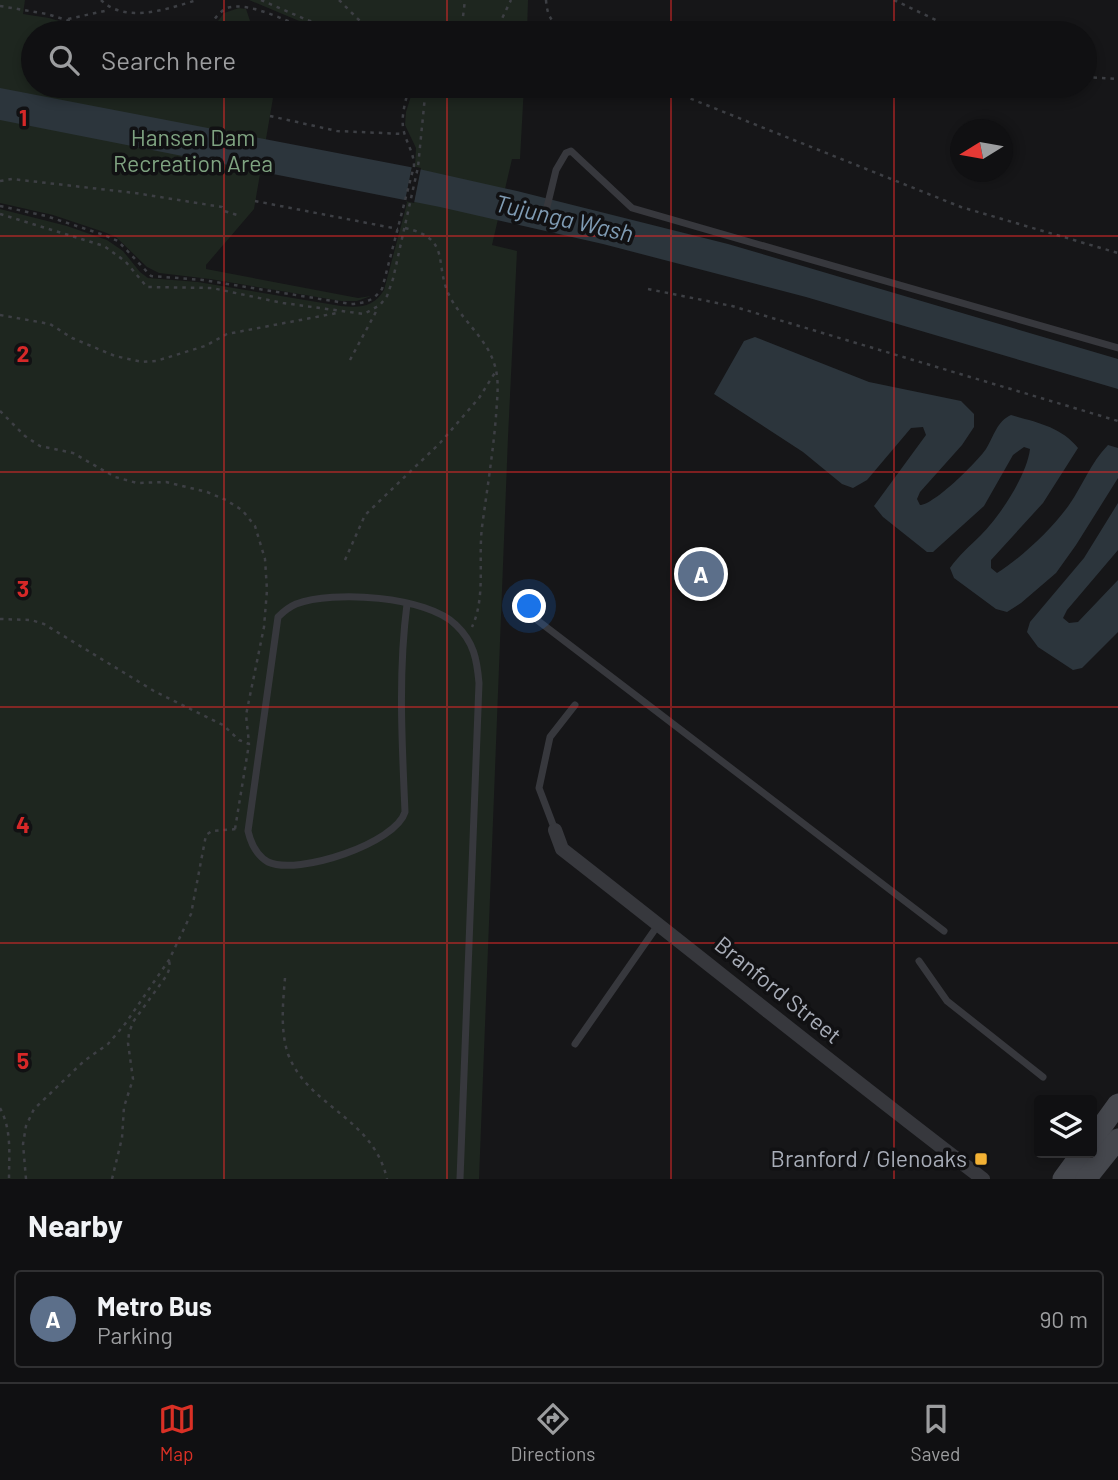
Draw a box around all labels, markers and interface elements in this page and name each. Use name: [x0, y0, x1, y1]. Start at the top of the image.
search box: [21, 21, 1097, 98]
icon: search: [45, 41, 83, 79]
text: Search here: [101, 44, 236, 75]
text: 1: [19, 103, 27, 131]
north arrow: [950, 119, 1013, 182]
park label: Hansen Dam Recreation Area: [113, 123, 273, 177]
water label: Tujunga Wash: [492, 188, 636, 248]
text: 2: [17, 339, 29, 367]
pin: A: [678, 548, 724, 600]
text: 3: [17, 574, 29, 602]
your location: [512, 589, 546, 623]
text: 4: [16, 810, 30, 838]
street label: Branford Street: [710, 930, 848, 1049]
text: 5: [17, 1046, 29, 1074]
map controls: [1034, 1095, 1097, 1158]
button: layers: [1034, 1095, 1097, 1158]
place label: Branford / Glenoaks: [771, 1144, 967, 1172]
marker: Branford / Glenoaks: [973, 1151, 989, 1167]
text: Nearby: [28, 1207, 123, 1243]
text: Metro Bus: [97, 1290, 212, 1321]
text: A: [45, 1305, 61, 1333]
text: 90 m: [1039, 1305, 1088, 1333]
text: Parking: [97, 1321, 173, 1349]
tab: Map: [158, 1400, 196, 1465]
tab: Directions: [511, 1400, 596, 1465]
tab: Saved: [911, 1400, 960, 1465]

